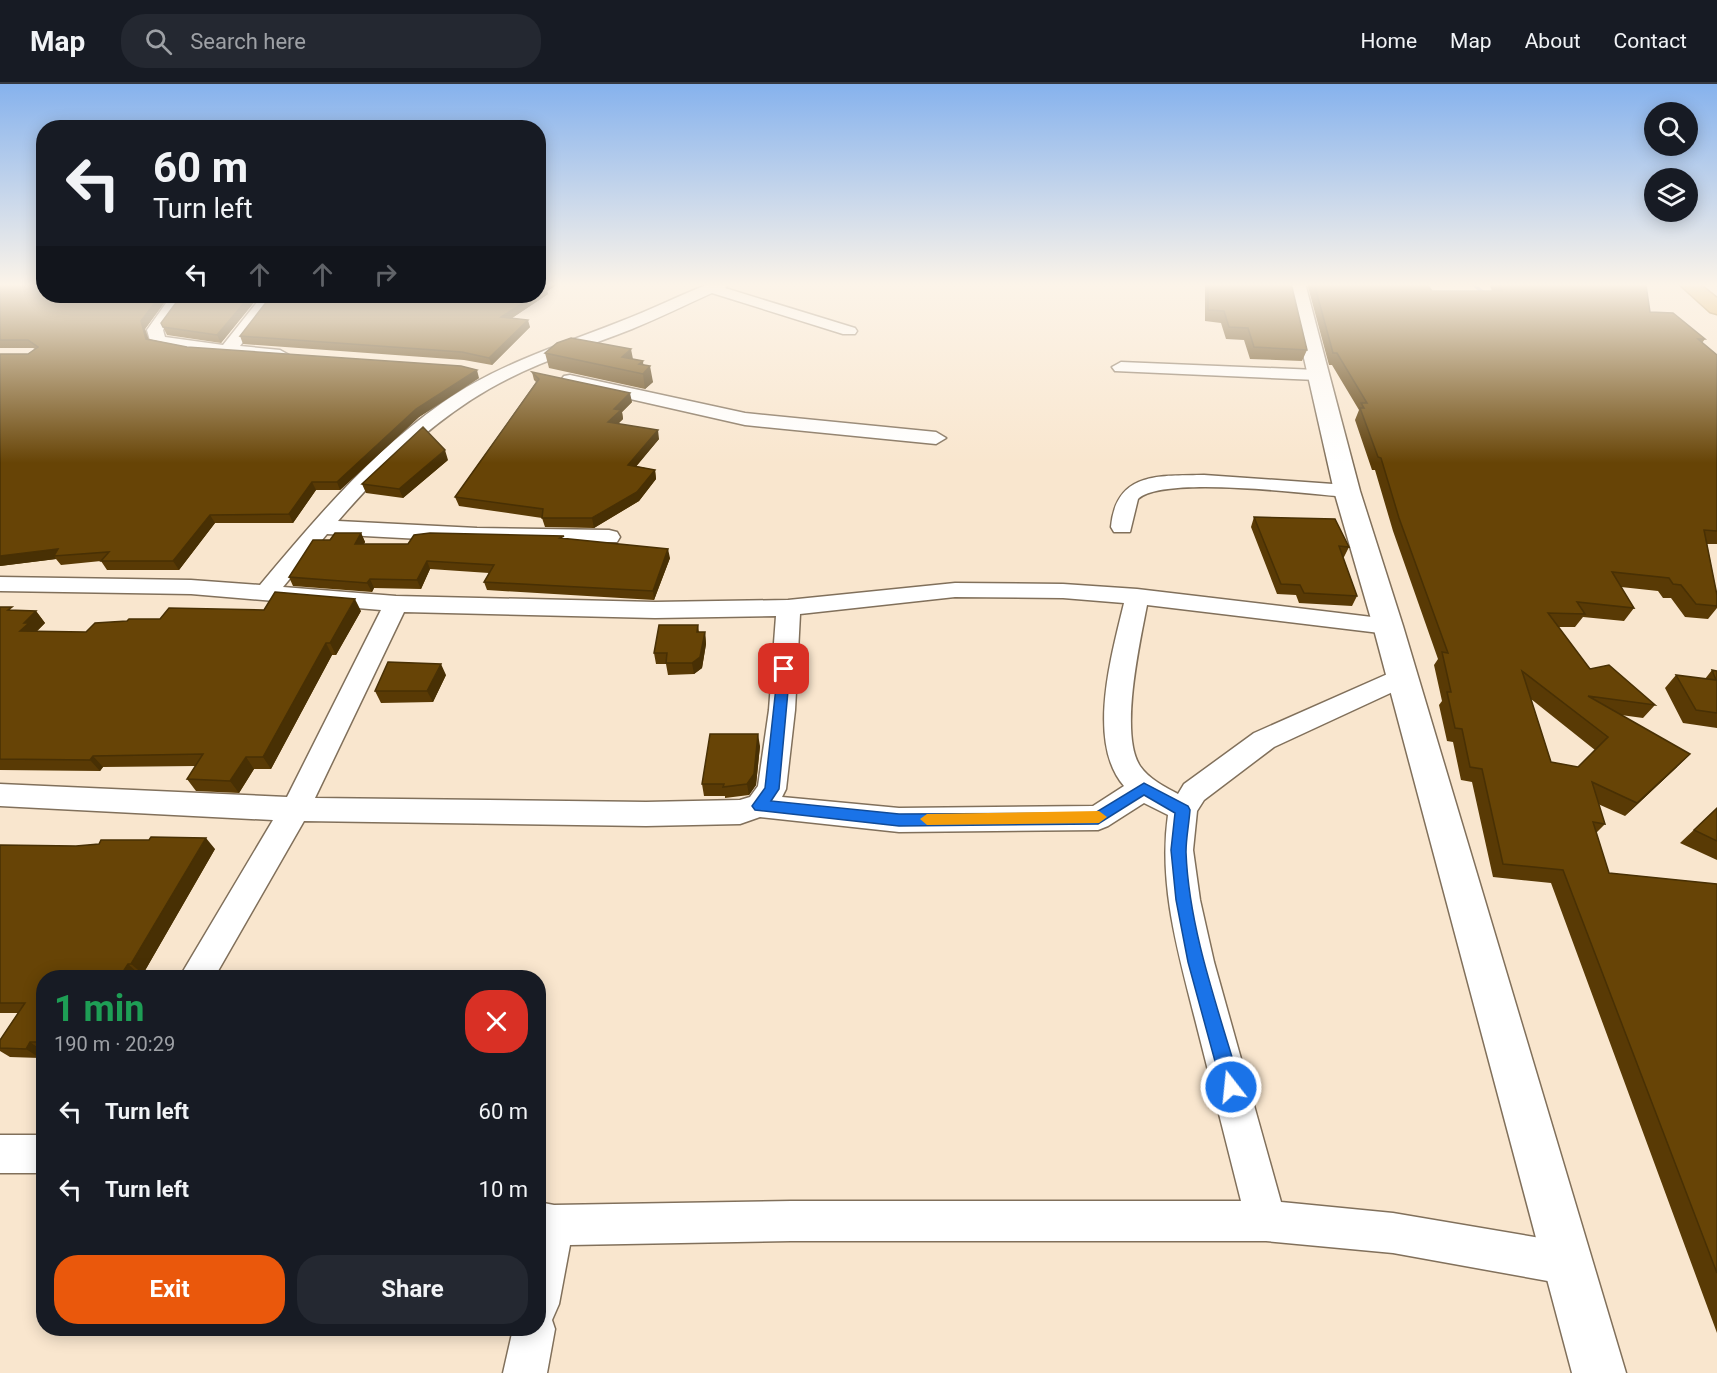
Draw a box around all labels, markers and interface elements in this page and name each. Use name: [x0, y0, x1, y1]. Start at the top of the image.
search box: [121, 14, 541, 68]
text: Map: [30, 25, 85, 58]
icon: search: [142, 25, 175, 58]
text: Search here: [190, 29, 306, 54]
text: Home: [1361, 29, 1417, 53]
text: Map: [1450, 29, 1492, 53]
text: About: [1525, 29, 1581, 53]
text: Contact: [1614, 29, 1687, 53]
map controls: [1644, 102, 1698, 222]
button: search: [1644, 102, 1698, 156]
text: 60 m: [153, 143, 248, 192]
icon: left: [54, 144, 132, 222]
button: layers: [1644, 168, 1698, 222]
text: Turn left: [153, 193, 253, 225]
icon: left: [180, 258, 213, 291]
icon: ahead: [243, 258, 276, 291]
icon: ahead: [306, 258, 339, 291]
icon: right: [369, 258, 402, 291]
pin: [758, 643, 809, 694]
icon: arrive: [767, 652, 800, 685]
text: 1 min: [54, 988, 145, 1030]
button: close: [465, 990, 528, 1053]
text: 190 m · 20:29: [54, 1032, 175, 1056]
position arrow: [1199, 1055, 1263, 1119]
icon: left: [54, 1095, 87, 1128]
text: Turn left: [105, 1099, 189, 1124]
text: 60 m: [479, 1099, 528, 1124]
icon: left: [54, 1173, 87, 1206]
text: Turn left: [105, 1177, 189, 1202]
text: 10 m: [479, 1177, 528, 1202]
button: Exit: [54, 1255, 285, 1324]
button: Share: [297, 1255, 528, 1324]

